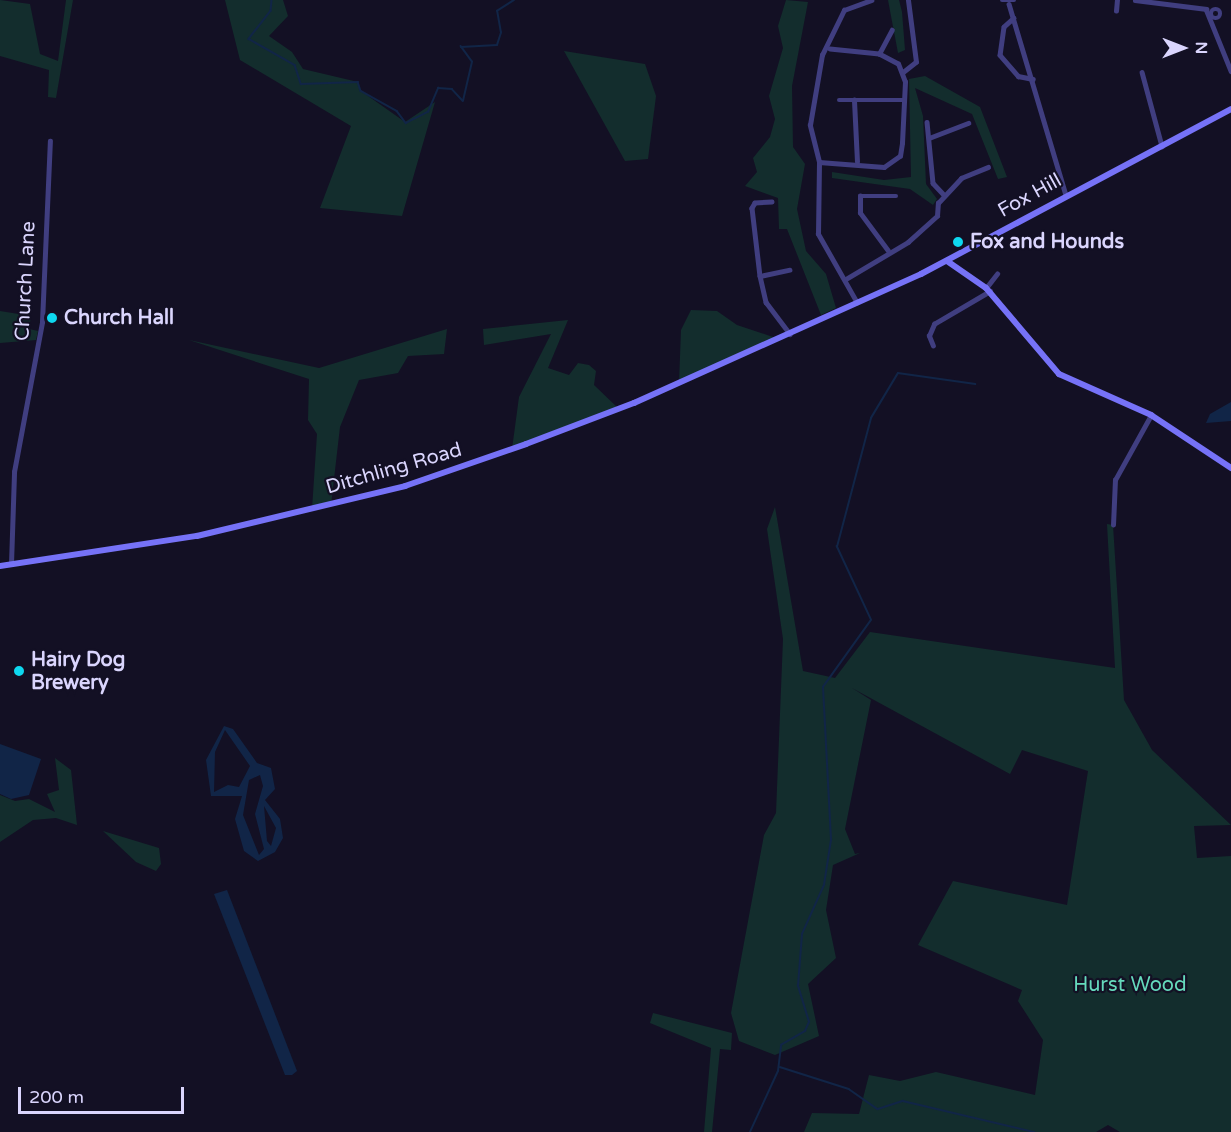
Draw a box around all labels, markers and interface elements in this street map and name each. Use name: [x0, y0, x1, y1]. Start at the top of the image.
north arrow: [1153, 18, 1213, 78]
text: N: [1191, 42, 1211, 54]
street label: Fox Hill: [994, 169, 1066, 223]
street label: Church Lane: [11, 221, 41, 341]
place label: Fox and Hounds: [970, 230, 1124, 254]
marker: Fox and Hounds: [951, 235, 965, 249]
place label: Church Hall: [64, 306, 174, 330]
marker: Church Hall: [45, 311, 59, 325]
street label: Ditchling Road: [323, 438, 465, 500]
place label: Hairy Dog Brewery: [31, 648, 125, 695]
marker: Hairy Dog Brewery: [12, 664, 26, 678]
park label: Hurst Wood: [1073, 973, 1187, 997]
scale bar: [21, 1075, 188, 1113]
text: 200 m: [29, 1086, 84, 1108]

